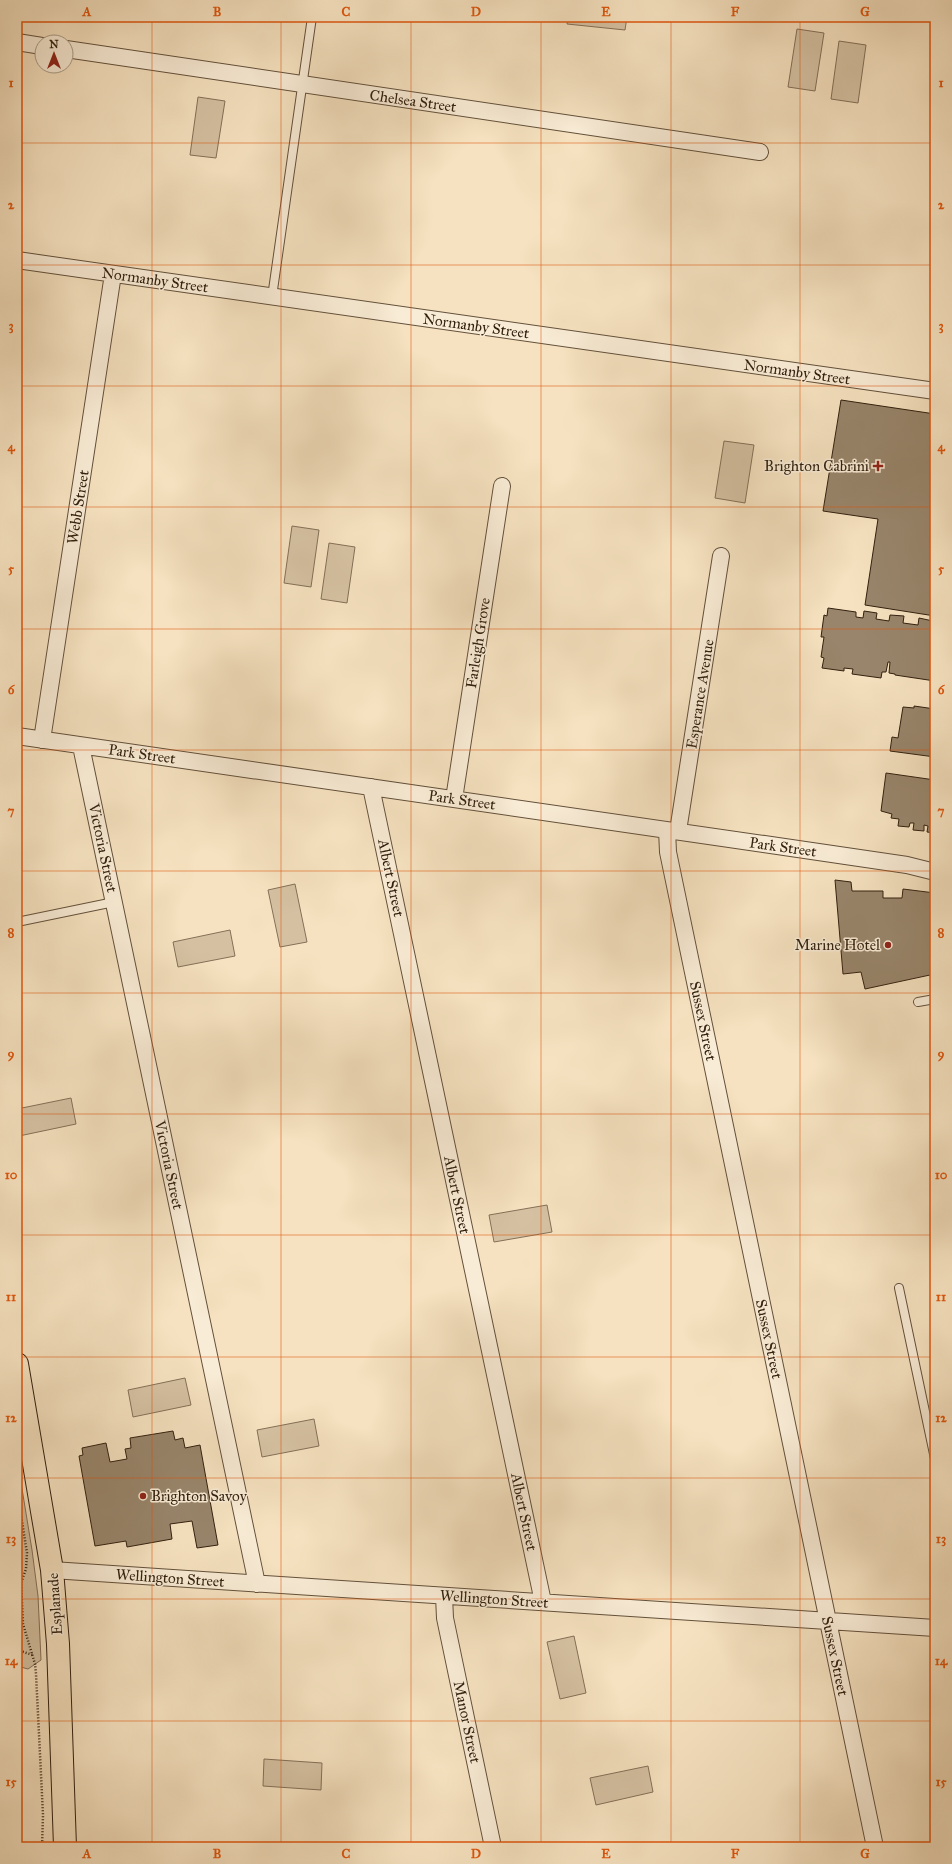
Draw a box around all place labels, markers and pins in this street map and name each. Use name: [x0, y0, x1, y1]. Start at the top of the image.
place label: Brighton Cabrini: [764, 457, 869, 475]
marker: Brighton Cabrini: [872, 460, 884, 472]
place label: Marine Hotel: [795, 936, 881, 954]
marker: Marine Hotel: [883, 940, 893, 950]
place label: Brighton Savoy: [151, 1487, 248, 1505]
marker: Brighton Savoy: [138, 1491, 148, 1501]

